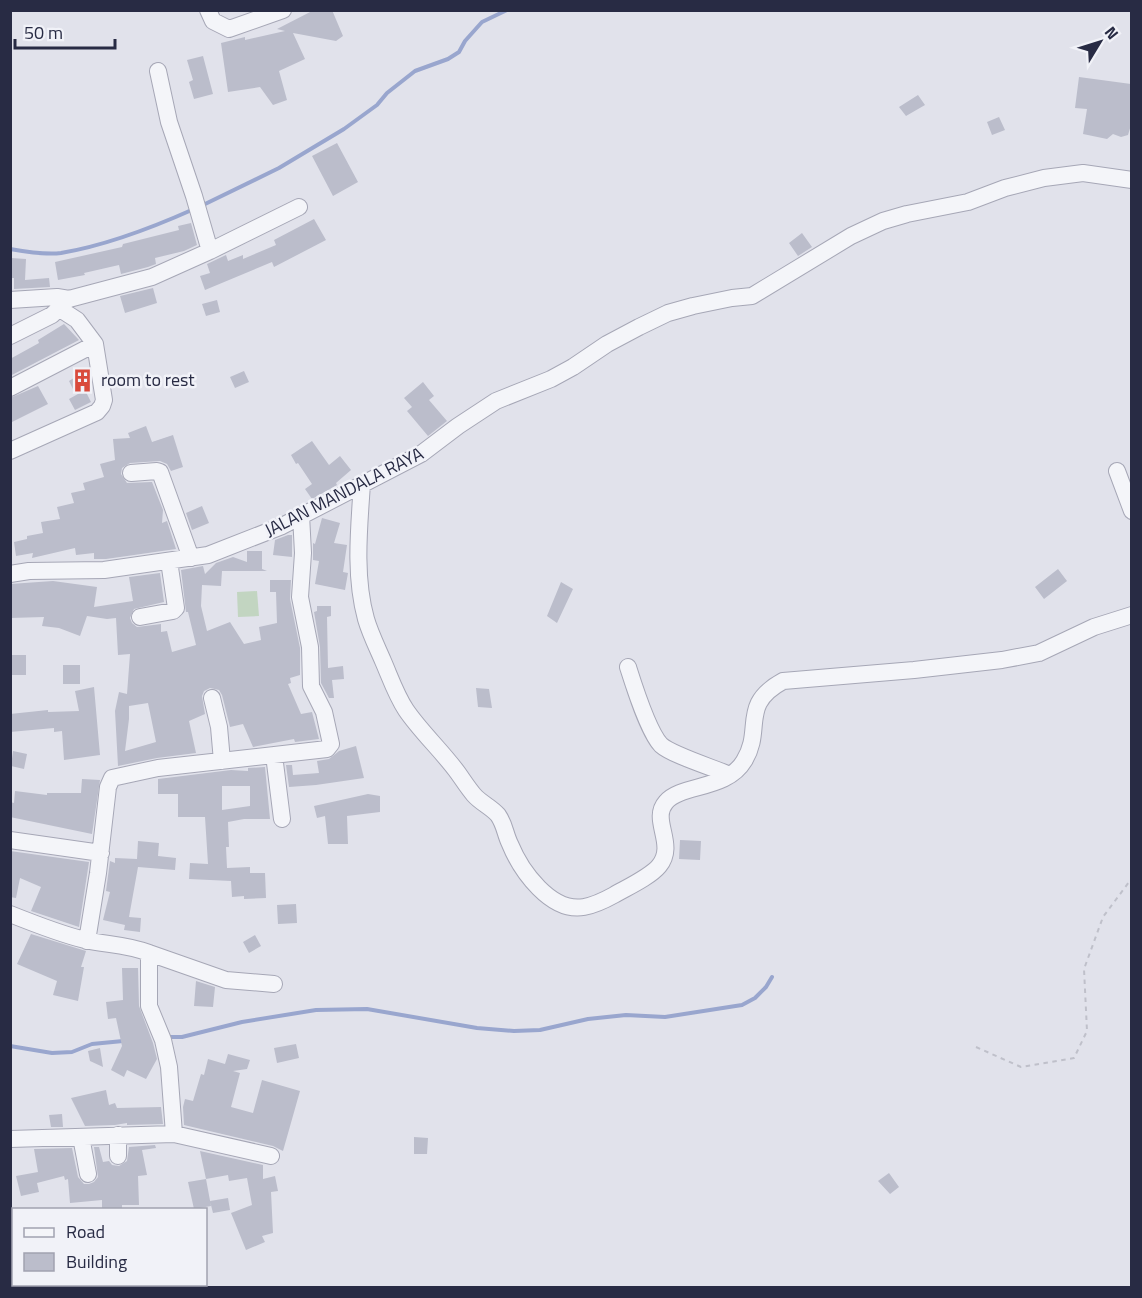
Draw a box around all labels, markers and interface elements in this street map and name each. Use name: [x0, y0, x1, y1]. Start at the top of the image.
scale bar: [15, 12, 116, 50]
north arrow: [1070, 12, 1130, 72]
text: 50 m: [24, 19, 63, 46]
text: N: [1099, 21, 1125, 45]
place label: room to rest: [101, 366, 195, 393]
building icon: room to rest: [70, 367, 96, 393]
street label: JALAN MANDALA RAYA: [260, 440, 428, 543]
legend: [12, 1208, 207, 1286]
text: Road: [66, 1218, 105, 1245]
text: Building: [66, 1248, 127, 1275]

